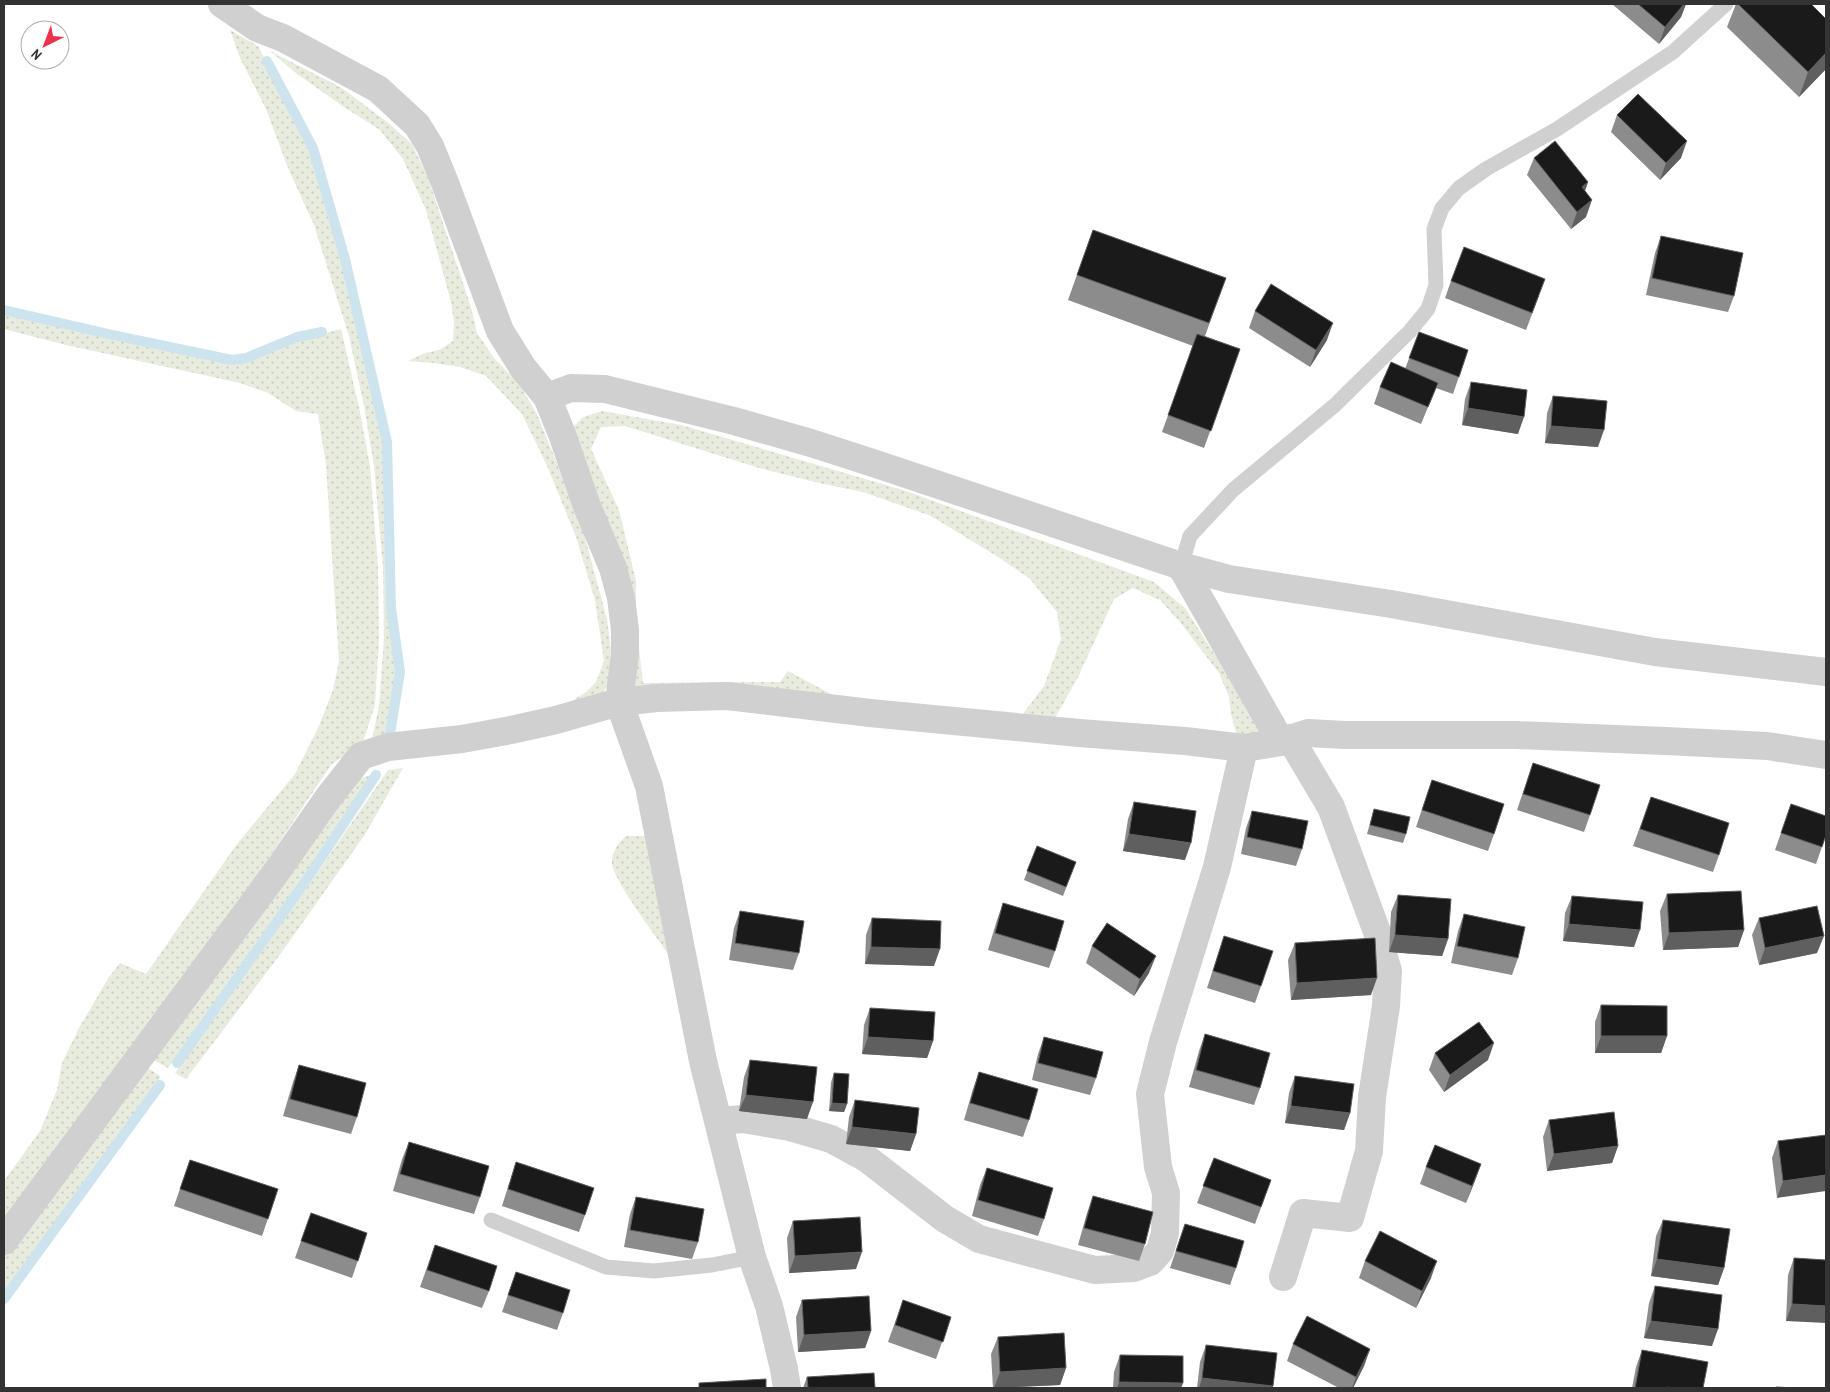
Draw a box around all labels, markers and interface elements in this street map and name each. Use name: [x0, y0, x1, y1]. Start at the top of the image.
north arrow: [20, 20, 70, 70]
text: N: [27, 45, 45, 64]

